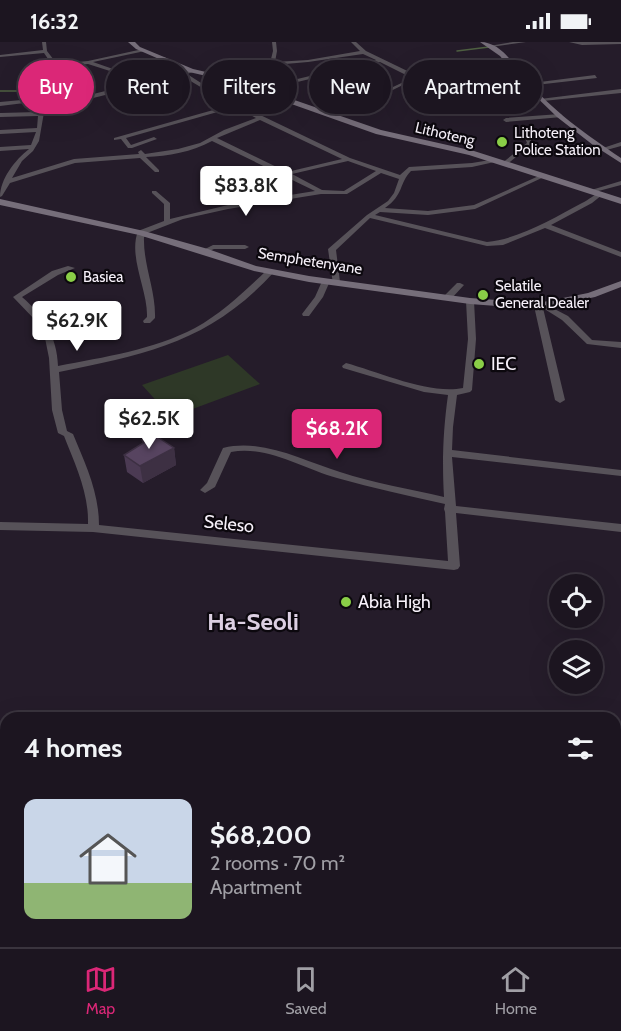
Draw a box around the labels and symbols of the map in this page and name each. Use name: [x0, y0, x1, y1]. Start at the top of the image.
street label: Lithoteng: [413, 118, 477, 150]
place label: Lithoteng Police Station: [514, 124, 601, 159]
marker: Lithoteng Police Station: [495, 135, 509, 149]
pin: $83.8K: [197, 166, 295, 217]
street label: Semphetenyane: [257, 244, 364, 278]
place label: Basiea: [83, 268, 124, 286]
marker: Basiea: [64, 270, 78, 284]
place label: Selatile General Dealer: [495, 277, 589, 312]
marker: Selatile General Dealer: [476, 288, 490, 302]
pin: $62.9K: [28, 301, 126, 352]
place label: IEC: [491, 353, 516, 375]
marker: IEC: [472, 357, 486, 371]
pin: $62.5K: [100, 399, 198, 450]
pin: $68.2K: [288, 409, 386, 460]
street label: Seleso: [203, 510, 255, 538]
place label: Abia High: [358, 591, 431, 613]
marker: Abia High: [339, 595, 353, 609]
district label: Ha-Seoli: [207, 607, 299, 636]

